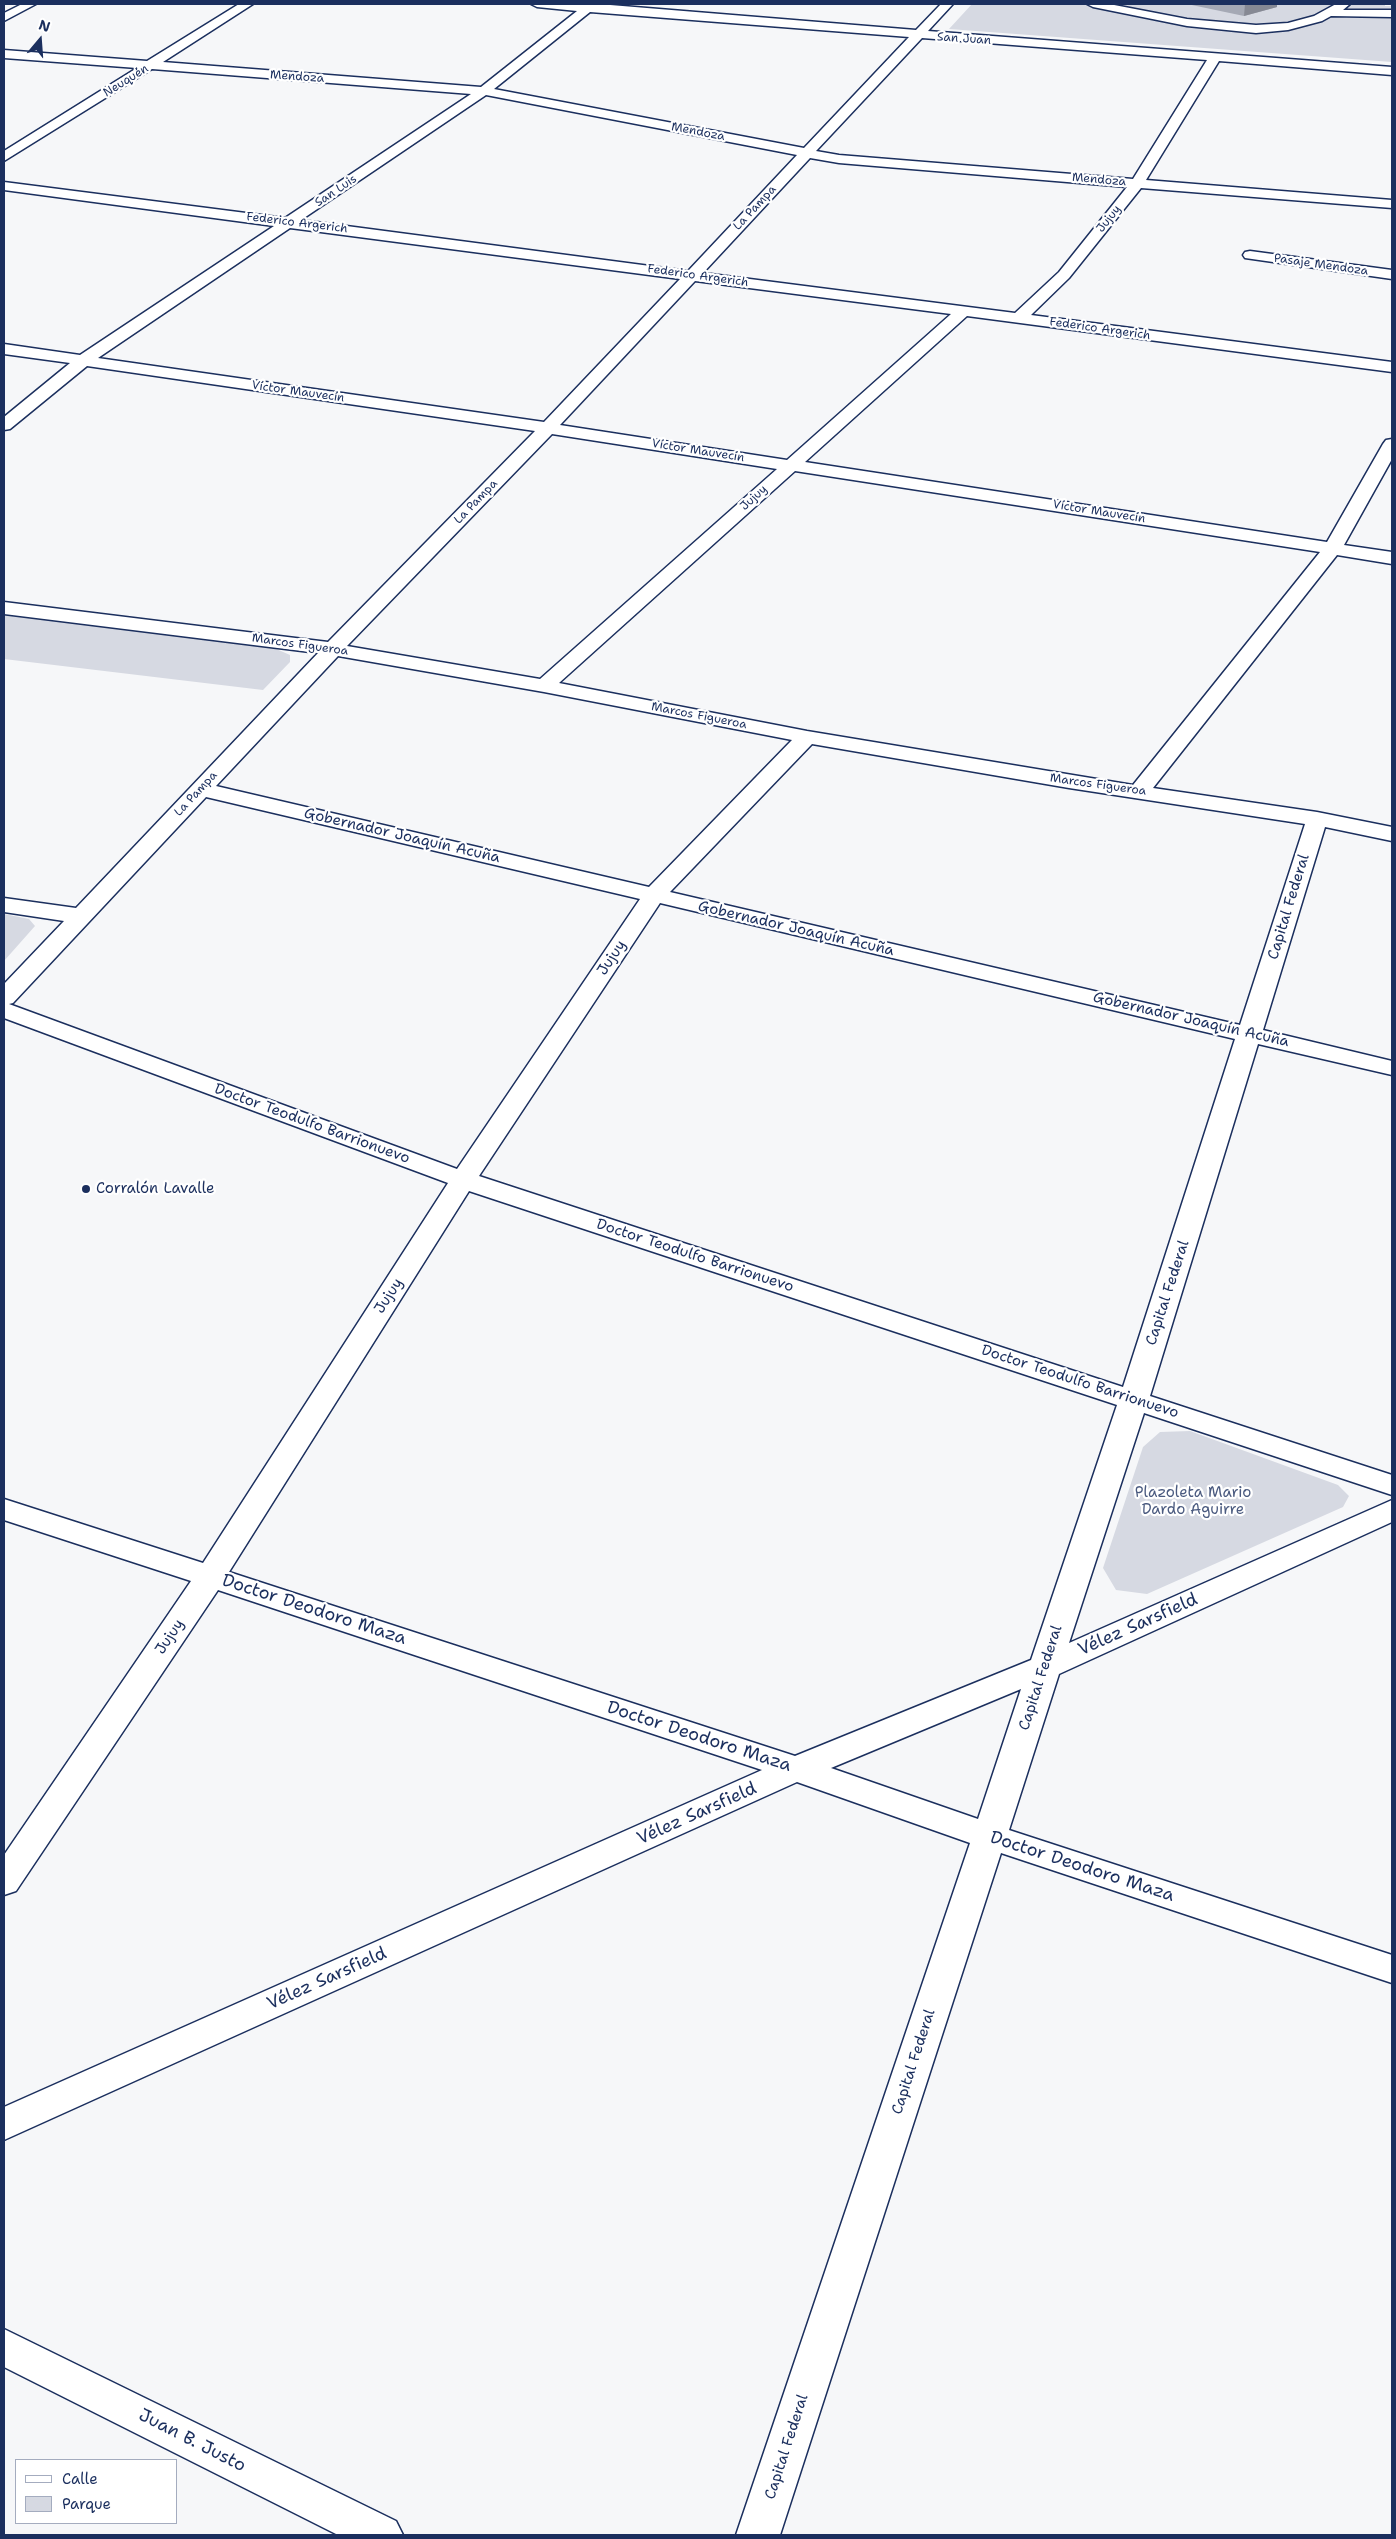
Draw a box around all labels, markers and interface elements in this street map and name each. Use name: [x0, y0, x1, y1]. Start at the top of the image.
north arrow: [15, 15, 65, 65]
text: N: [37, 15, 53, 36]
street label: San Juan: [936, 30, 992, 48]
street label: Neuquén: [101, 62, 151, 100]
street label: Mendoza: [269, 68, 325, 86]
street label: Mendoza: [670, 120, 726, 144]
street label: Mendoza: [1071, 170, 1127, 190]
street label: San Luis: [312, 172, 360, 210]
street label: La Pampa: [731, 182, 779, 234]
street label: Jujuy: [1094, 202, 1124, 236]
street label: Federico Argerich: [246, 210, 348, 236]
street label: Pasaje Mendoza: [1273, 251, 1369, 279]
street label: Federico Argerich: [647, 262, 749, 290]
street label: Federico Argerich: [1049, 315, 1151, 343]
street label: Víctor Mauvecín: [251, 378, 345, 406]
street label: Víctor Mauvecín: [651, 437, 745, 465]
street label: La Pampa: [451, 477, 501, 527]
street label: Jujuy: [738, 482, 770, 514]
street label: Víctor Mauvecín: [1052, 498, 1146, 526]
street label: Marcos Figueroa: [251, 631, 349, 659]
street label: Marcos Figueroa: [650, 700, 748, 732]
street label: La Pampa: [172, 768, 220, 820]
street label: Marcos Figueroa: [1049, 771, 1147, 799]
street label: Gobernador Joaquín Acuña: [302, 805, 502, 867]
street label: Capital Federal: [1264, 852, 1314, 962]
street label: Gobernador Joaquín Acuña: [696, 898, 896, 960]
street label: Jujuy: [594, 937, 630, 979]
street label: Gobernador Joaquín Acuña: [1091, 989, 1291, 1051]
street label: Doctor Teodulfo Barrionuevo: [212, 1080, 412, 1168]
place label: Corralón Lavalle: [96, 1180, 215, 1198]
marker: Corralón Lavalle: [80, 1183, 92, 1195]
street label: Doctor Teodulfo Barrionuevo: [594, 1216, 796, 1296]
street label: Capital Federal: [1143, 1238, 1193, 1348]
street label: Jujuy: [371, 1275, 407, 1317]
street label: Doctor Teodulfo Barrionuevo: [979, 1342, 1181, 1422]
park label: Plazoleta Mario Dardo Aguirre: [1135, 1484, 1251, 1519]
street label: Doctor Deodoro Maza: [219, 1570, 409, 1650]
street label: Vélez Sarsfield: [1075, 1589, 1201, 1661]
street label: Jujuy: [152, 1616, 188, 1658]
street label: Capital Federal: [1016, 1623, 1066, 1733]
street label: Doctor Deodoro Maza: [604, 1697, 794, 1777]
street label: Vélez Sarsfield: [634, 1778, 760, 1850]
street label: Doctor Deodoro Maza: [987, 1827, 1177, 1907]
street label: Vélez Sarsfield: [264, 1943, 390, 2015]
street label: Capital Federal: [889, 2007, 939, 2117]
street label: Capital Federal: [762, 2392, 812, 2502]
street label: Juan B. Justo: [135, 2405, 249, 2477]
legend: [15, 2459, 178, 2524]
text: Calle: [62, 2469, 98, 2489]
text: Parque: [62, 2494, 111, 2514]

